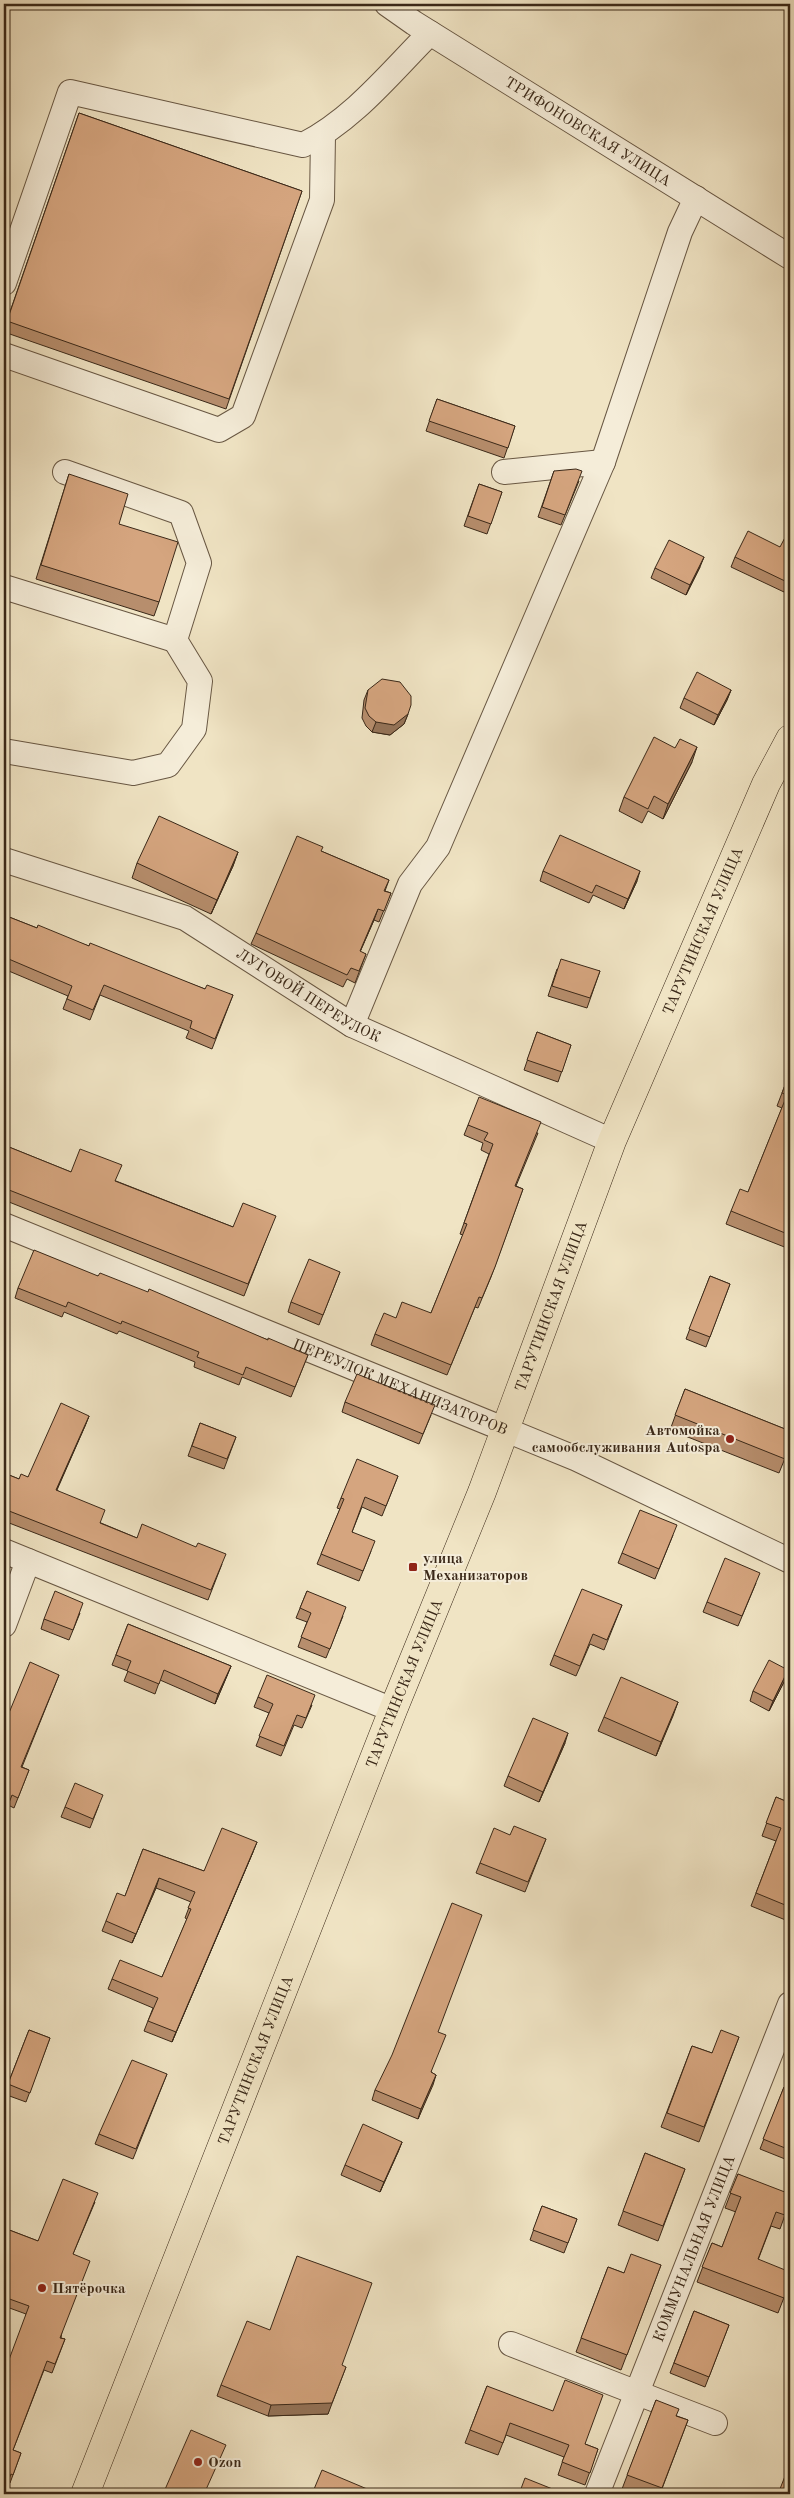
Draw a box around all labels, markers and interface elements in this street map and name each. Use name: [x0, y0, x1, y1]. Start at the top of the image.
street label: ТРИФОНОВСКАЯ УЛИЦА: [501, 75, 674, 190]
street label: ТАРУТИНСКАЯ УЛИЦА: [661, 845, 747, 1017]
street label: ЛУГОВОЙ ПЕРЕУЛОК: [233, 947, 383, 1046]
street label: ТАРУТИНСКАЯ УЛИЦА: [514, 1219, 591, 1394]
street label: ПЕРЕУЛОК МЕХАНИЗАТОРОВ: [290, 1338, 509, 1439]
place label: Автомойка самообслуживания Autospa: [532, 1424, 720, 1456]
marker: Автомойка самообслуживания Autospa: [724, 1433, 736, 1445]
place label: улица Механизаторов: [423, 1552, 528, 1584]
marker: улица Механизаторов: [407, 1561, 419, 1573]
street label: ТАРУТИНСКАЯ УЛИЦА: [365, 1597, 447, 1771]
street label: ТАРУТИНСКАЯ УЛИЦА: [217, 1973, 297, 2148]
street label: КОММУНАЛЬНАЯ УЛИЦА: [652, 2153, 739, 2344]
marker: Пятёрочка: [36, 2282, 48, 2294]
place label: Пятёрочка: [52, 2282, 126, 2297]
marker: Ozon: [192, 2456, 204, 2468]
place label: Ozon: [208, 2456, 241, 2471]

